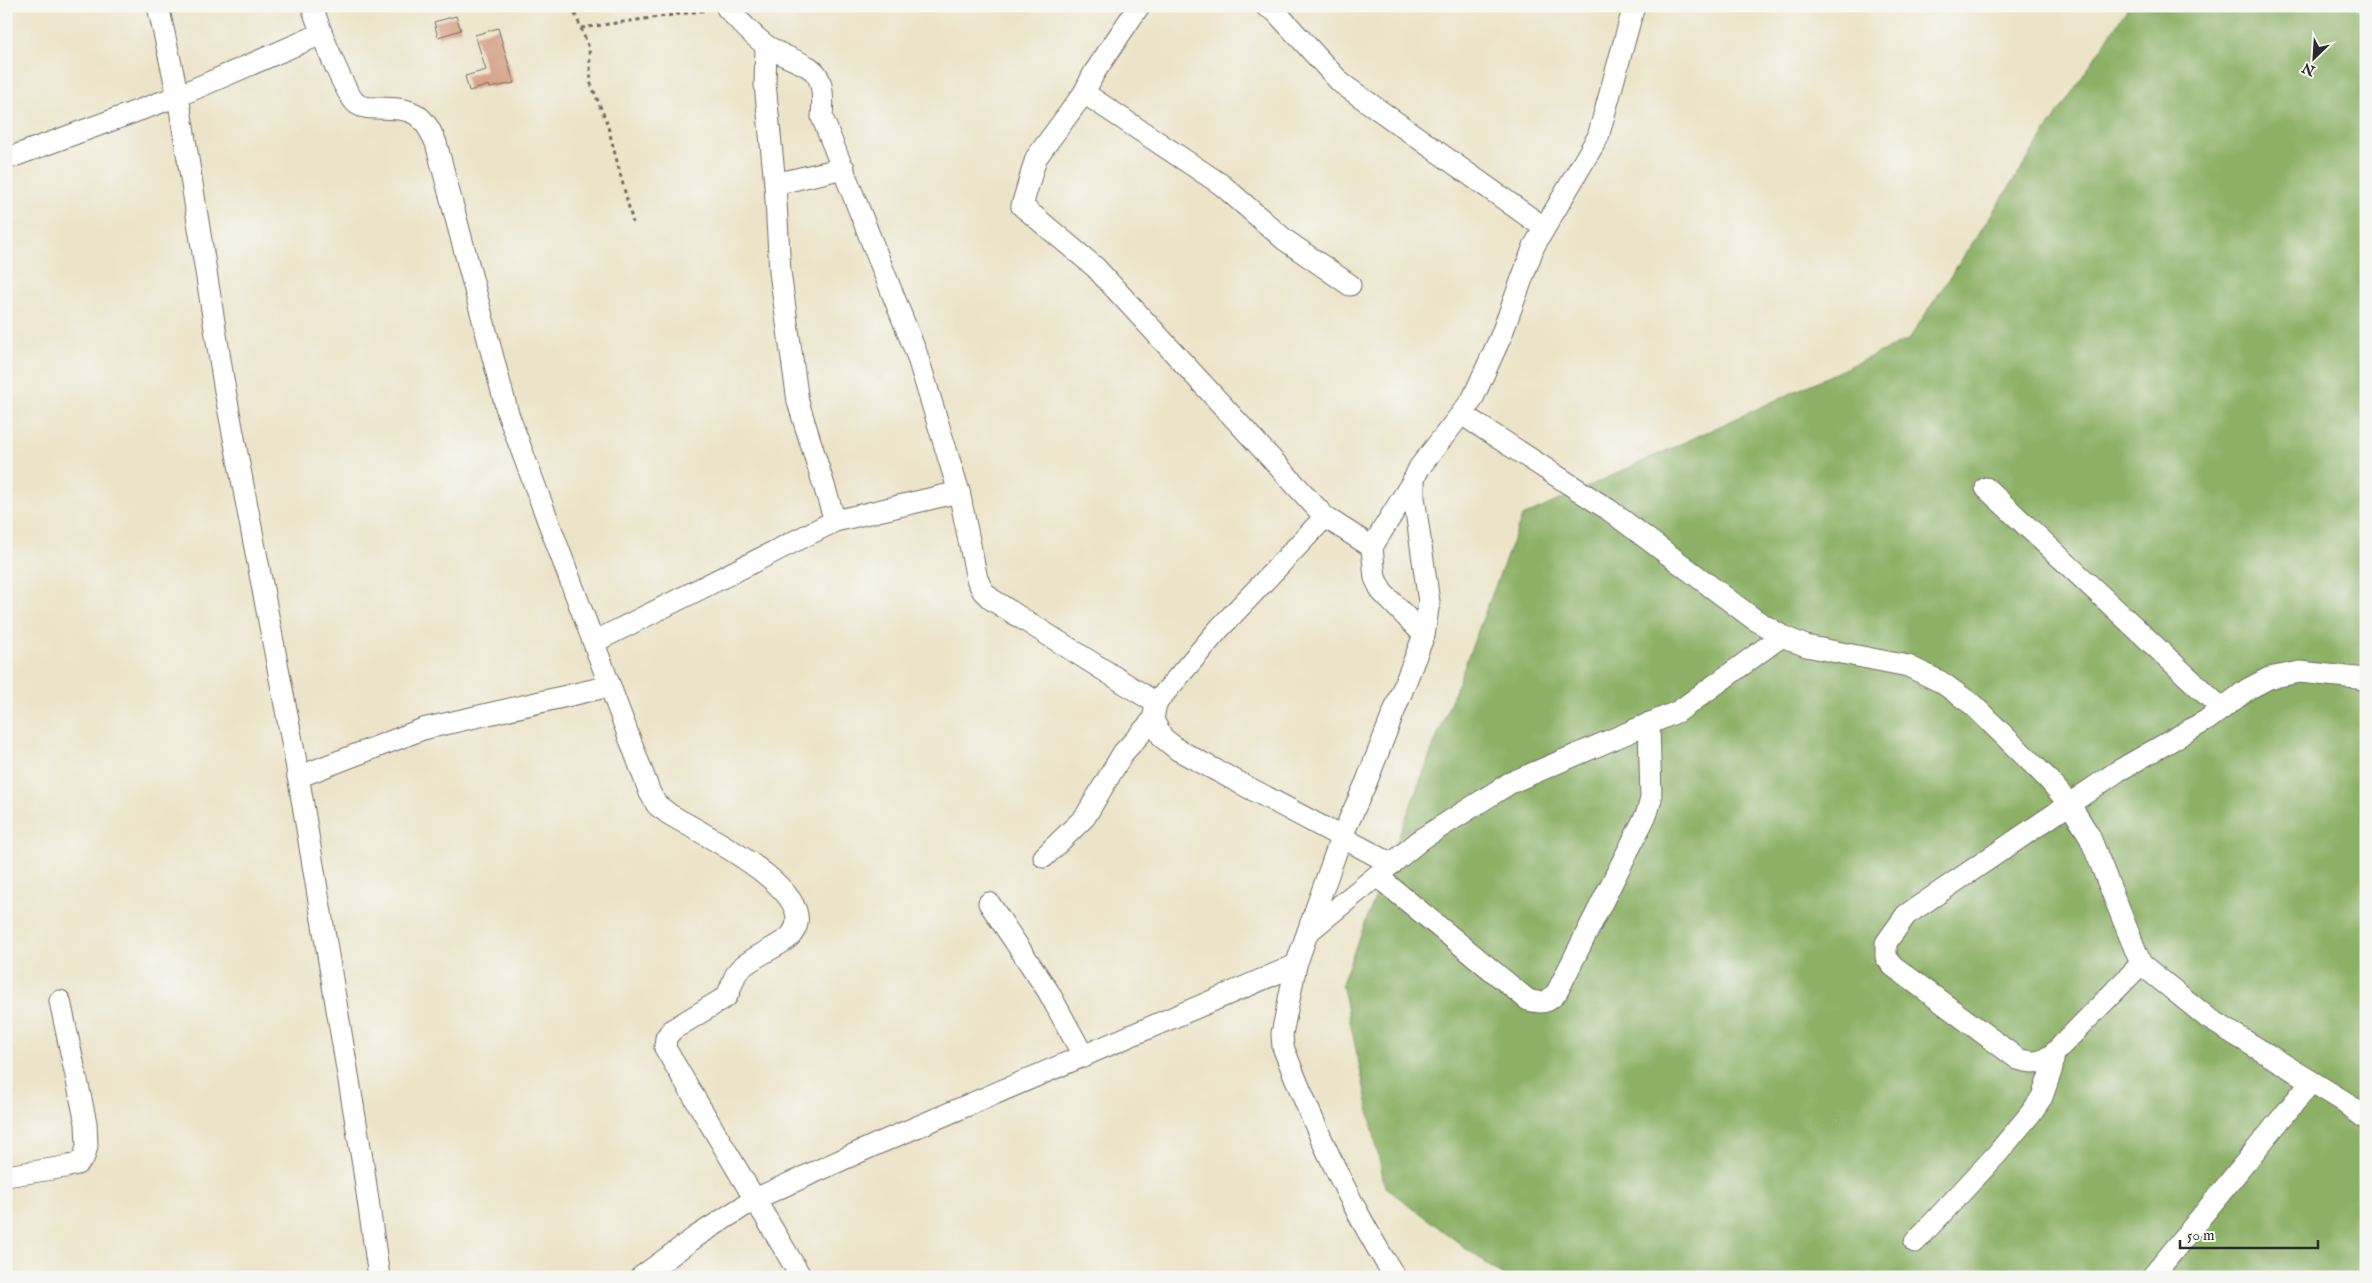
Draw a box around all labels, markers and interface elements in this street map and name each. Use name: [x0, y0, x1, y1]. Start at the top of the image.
north arrow: [2290, 32, 2340, 82]
text: N: [2300, 58, 2319, 80]
scale bar: [2180, 1218, 2317, 1250]
text: 50 m: [2187, 1226, 2215, 1245]

